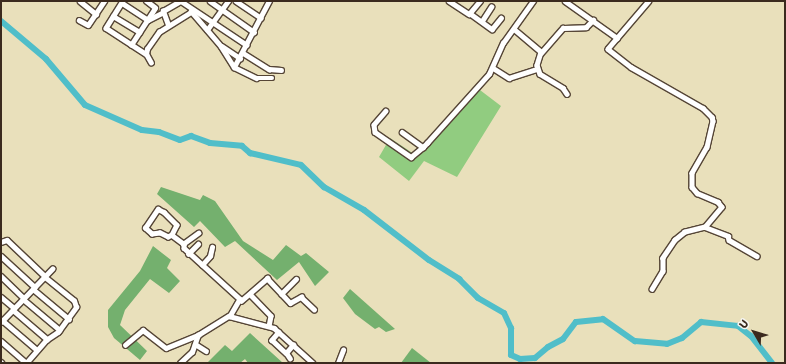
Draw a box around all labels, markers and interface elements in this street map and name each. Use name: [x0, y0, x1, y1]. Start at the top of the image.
north arrow: [734, 312, 774, 352]
text: U: [736, 317, 752, 332]

